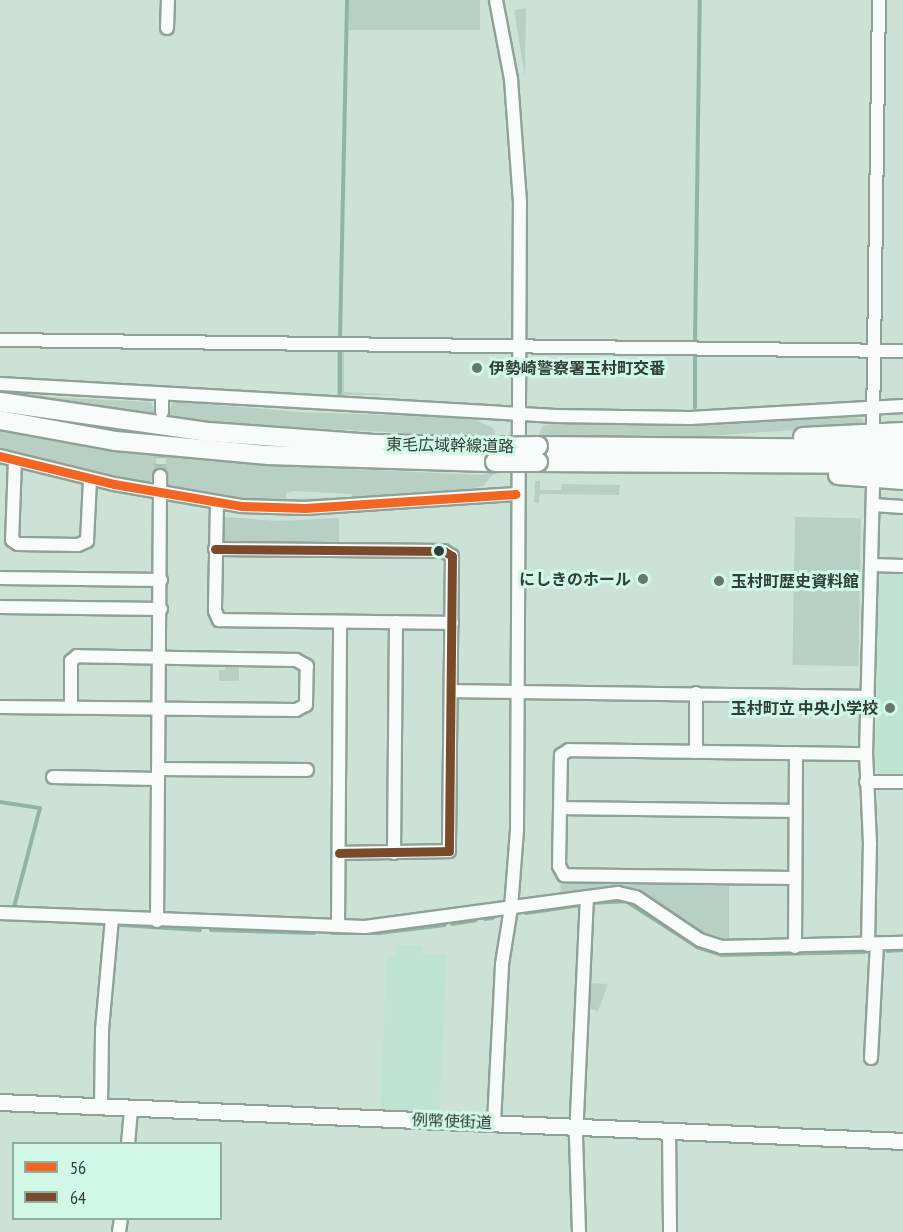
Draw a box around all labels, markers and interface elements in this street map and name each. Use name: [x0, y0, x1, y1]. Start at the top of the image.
place label: 伊勢崎警察署玉村町交番: [489, 358, 665, 378]
marker: 伊勢崎警察署玉村町交番: [470, 361, 484, 375]
street label: 東毛広域幹線道路: [386, 434, 514, 456]
unlabelled marker: [433, 545, 445, 557]
place label: にしきのホール: [519, 569, 631, 589]
place label: 玉村町歴史資料館: [731, 571, 859, 591]
marker: にしきのホール: [636, 572, 650, 586]
marker: 玉村町歴史資料館: [712, 574, 726, 588]
place label: 玉村町立 中央小学校: [731, 698, 878, 718]
marker: 玉村町立 中央小学校: [883, 701, 897, 715]
street label: 例幣使街道: [412, 1110, 492, 1132]
legend: [12, 1142, 222, 1220]
text: 56: [70, 1156, 86, 1179]
text: 64: [70, 1186, 86, 1209]

